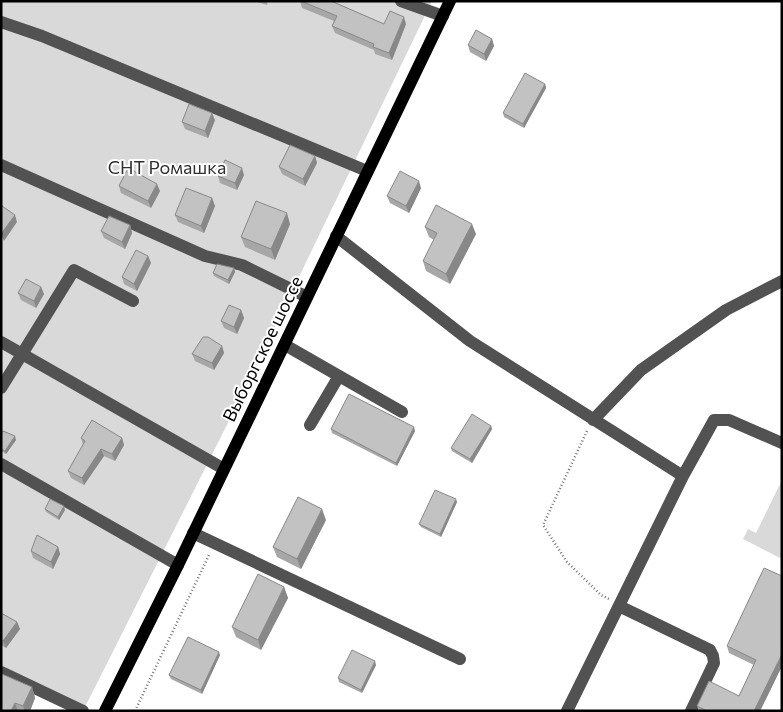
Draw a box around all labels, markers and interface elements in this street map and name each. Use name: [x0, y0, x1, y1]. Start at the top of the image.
park label: СНТ Ромашка: [108, 156, 226, 178]
street label: Выборгское шоссе: [217, 272, 307, 425]

